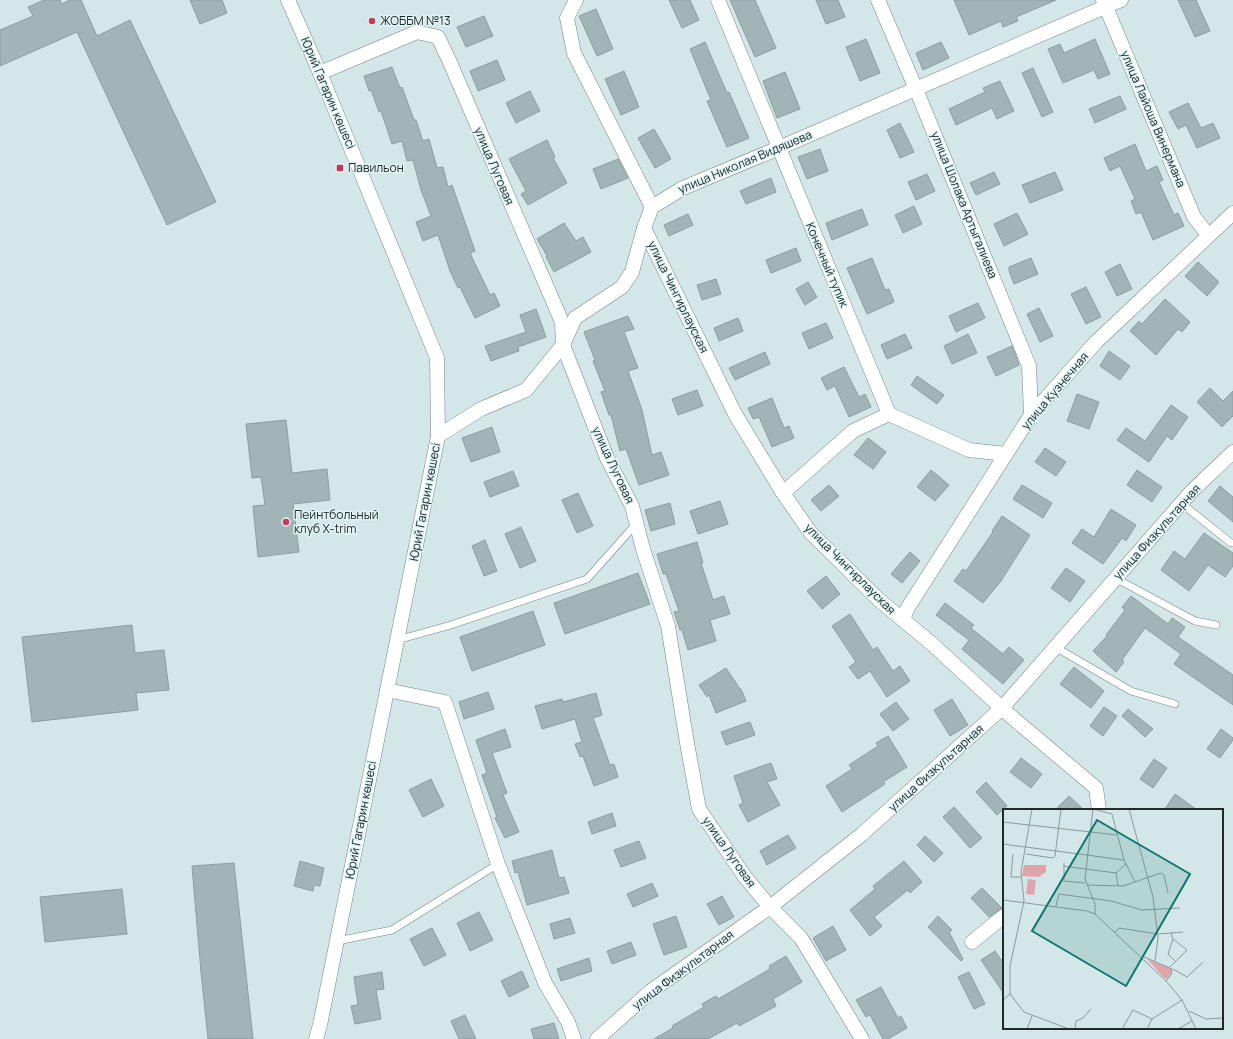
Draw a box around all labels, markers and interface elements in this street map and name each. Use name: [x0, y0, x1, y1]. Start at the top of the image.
place label: ЖОББМ №13: [380, 12, 451, 29]
marker: ЖОББМ №13: [367, 16, 377, 26]
street label: Юрий Гагарин көшесі: [297, 34, 360, 151]
street label: улица Лайоша Винермана: [1117, 48, 1190, 190]
street label: улица Луговая: [470, 124, 519, 207]
street label: улица Николая Видяшева: [675, 126, 814, 198]
street label: улица Шолака Артыгалиева: [927, 129, 1002, 281]
place label: Павильон: [348, 159, 404, 176]
marker: Павильон: [335, 163, 345, 173]
street label: Конечный тупик: [802, 220, 853, 311]
street label: улица Чингирлауская: [644, 238, 713, 356]
street label: улица Кузнечная: [1017, 348, 1092, 433]
street label: улица Луговая: [588, 423, 639, 506]
street label: Юрий Гагарин көшесі: [405, 441, 444, 562]
street label: улица Физкультарная: [1109, 480, 1204, 583]
place label: Пейнтбольный клуб X-trim: [294, 506, 379, 537]
marker: Пейнтбольный клуб X-trim: [281, 517, 291, 527]
street label: улица Чингирлауская: [801, 519, 900, 618]
street label: улица Физкультарная: [884, 720, 987, 815]
street label: Юрий Гагарин көшесі: [341, 759, 380, 880]
inset map: [1003, 809, 1223, 1029]
street label: улица Луговая: [699, 813, 760, 891]
street label: улица Физкультарная: [628, 926, 737, 1013]

